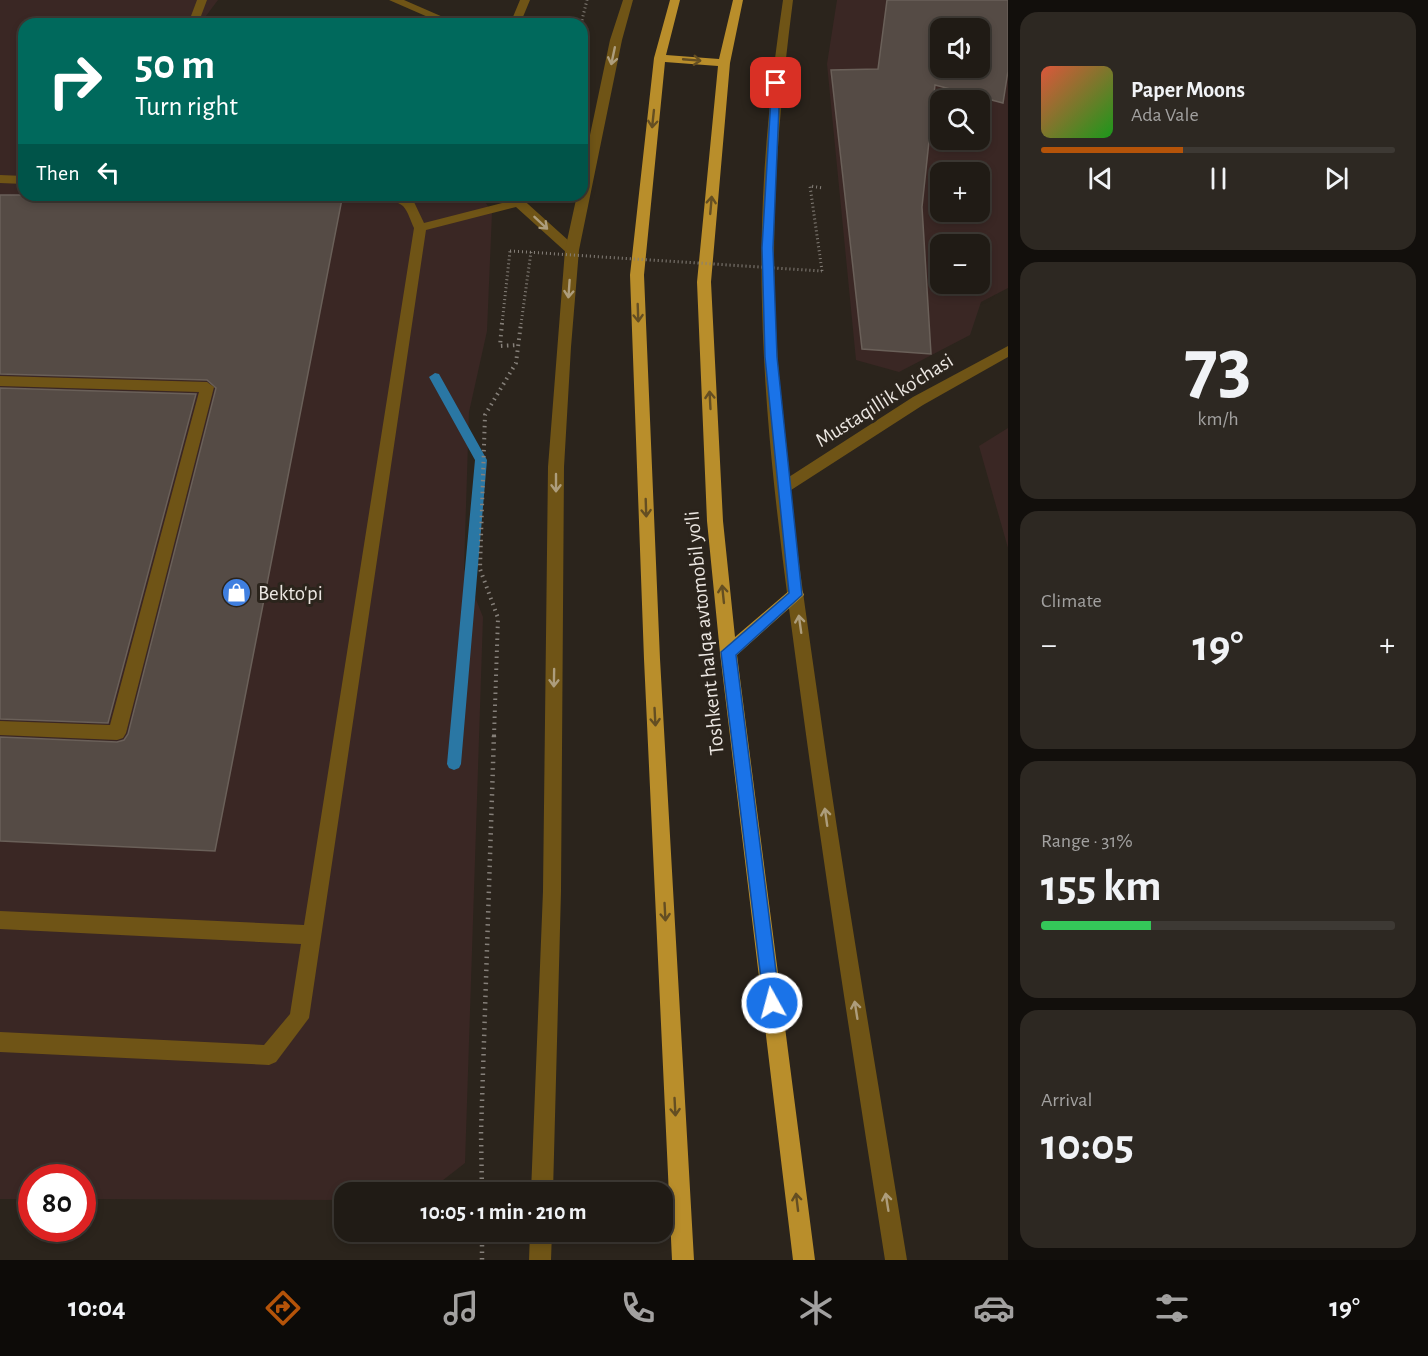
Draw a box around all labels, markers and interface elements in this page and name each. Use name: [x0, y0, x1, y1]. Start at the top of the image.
map controls: [930, 18, 990, 294]
button: sound: [930, 18, 990, 78]
icon: right: [36, 42, 114, 120]
text: 50 m: [135, 44, 215, 86]
one-way arrow: [607, 46, 618, 66]
one-way arrow: [681, 55, 701, 66]
pin: [750, 57, 801, 108]
icon: arrive: [759, 66, 792, 99]
text: Paper Moons: [1131, 79, 1245, 101]
button: search: [930, 90, 990, 150]
text: Turn right: [135, 93, 238, 120]
text: Ada Vale: [1131, 105, 1199, 125]
one-way arrow: [647, 109, 658, 129]
icon: left: [92, 156, 125, 189]
text: Then: [36, 162, 80, 184]
button: +: [930, 162, 990, 222]
icon: previous: [1084, 162, 1117, 195]
icon: pause: [1202, 162, 1235, 195]
icon: next: [1320, 162, 1353, 195]
one-way arrow: [706, 196, 717, 216]
one-way arrow: [534, 216, 549, 230]
button: −: [930, 234, 990, 294]
one-way arrow: [563, 278, 574, 298]
one-way arrow: [633, 303, 644, 323]
text: 73: [1184, 329, 1252, 407]
street label: Mustaqillik ko'chasi: [812, 350, 957, 451]
one-way arrow: [704, 390, 715, 410]
text: km/h: [1197, 409, 1239, 429]
one-way arrow: [550, 473, 562, 493]
one-way arrow: [640, 498, 651, 518]
street label: Toshkent halqa avtomobil yo'li: [681, 510, 728, 756]
shop icon: Bekto'pi: [221, 577, 253, 609]
place label: Bekto'pi: [258, 583, 323, 604]
one-way arrow: [717, 585, 728, 605]
text: Climate: [1041, 591, 1102, 611]
one-way arrow: [794, 614, 805, 634]
text: 19°: [1192, 624, 1244, 669]
text: −: [1041, 629, 1057, 662]
text: +: [1379, 629, 1395, 662]
one-way arrow: [548, 668, 560, 688]
one-way arrow: [649, 707, 660, 727]
one-way arrow: [820, 808, 831, 828]
text: Range · 31%: [1041, 831, 1133, 851]
text: 155 km: [1041, 864, 1161, 909]
one-way arrow: [659, 901, 670, 921]
position arrow: [740, 971, 804, 1035]
one-way arrow: [851, 1000, 862, 1020]
text: Arrival: [1041, 1090, 1092, 1110]
one-way arrow: [669, 1096, 680, 1116]
text: 10:05: [1041, 1123, 1134, 1168]
speed limit sign: 80: [18, 1164, 96, 1242]
one-way arrow: [791, 1193, 802, 1212]
one-way arrow: [881, 1193, 892, 1213]
text: 10:05 · 1 min · 210 m: [421, 1201, 586, 1223]
icon: directions: [262, 1287, 304, 1329]
icon: music: [440, 1287, 482, 1329]
icon: phone: [617, 1287, 659, 1329]
icon: climate: [795, 1287, 837, 1329]
icon: car: [973, 1287, 1015, 1329]
icon: filters: [1151, 1287, 1193, 1329]
text: 10:04: [68, 1294, 126, 1321]
text: 19°: [1329, 1294, 1360, 1321]

